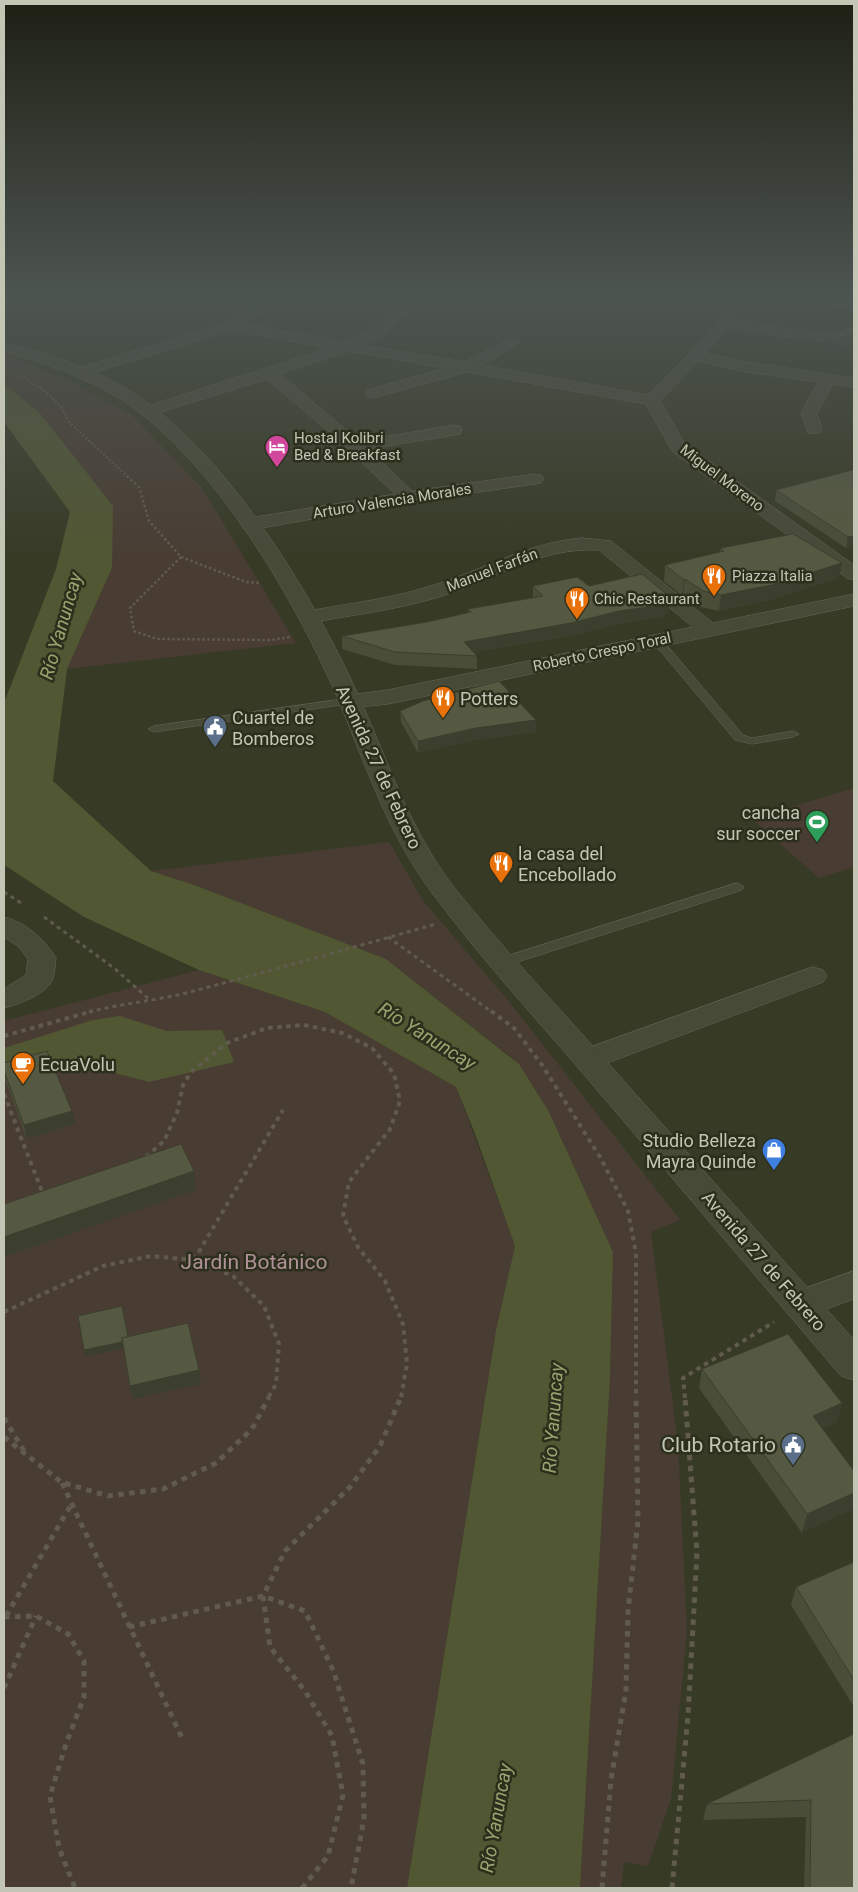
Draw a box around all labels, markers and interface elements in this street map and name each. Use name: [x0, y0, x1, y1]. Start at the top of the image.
place label: Hostal Kolibri Bed & Breakfast: [294, 429, 401, 464]
hotel icon: Hostal Kolibri Bed & Breakfast: [264, 434, 290, 468]
street label: Miguel Moreno: [677, 441, 767, 515]
street label: Arturo Valencia Morales: [311, 480, 473, 522]
street label: Manuel Farfán: [444, 544, 540, 596]
restaurant icon: Piazza Italia: [701, 563, 727, 597]
place label: Piazza Italia: [732, 567, 813, 585]
water label: Río Yanuncay: [35, 569, 88, 682]
restaurant icon: Chic Restaurant: [564, 586, 590, 620]
place label: Chic Restaurant: [594, 590, 700, 608]
street label: Roberto Crespo Toral: [531, 629, 673, 675]
street label: Avenida 27 de Febrero: [332, 682, 426, 852]
restaurant icon: Potters: [430, 685, 456, 719]
place label: Potters: [460, 688, 518, 709]
place label: Cuartel de Bomberos: [232, 707, 314, 749]
public building icon: Cuartel de Bomberos: [202, 714, 228, 748]
place label: cancha sur soccer: [716, 802, 800, 844]
sports icon: cancha sur soccer: [804, 809, 830, 843]
place label: la casa del Encebollado: [518, 843, 616, 885]
restaurant icon: la casa del Encebollado: [488, 850, 514, 884]
water label: Río Yanuncay: [374, 997, 481, 1076]
cafe icon: EcuaVolu: [10, 1051, 36, 1085]
place label: EcuaVolu: [40, 1054, 115, 1075]
place label: Studio Belleza Mayra Quinde: [642, 1130, 756, 1172]
shop icon: Studio Belleza Mayra Quinde: [761, 1137, 787, 1171]
street label: Avenida 27 de Febrero: [698, 1187, 830, 1335]
park label: Jardín Botánico: [181, 1250, 327, 1274]
water label: Río Yanuncay: [538, 1361, 568, 1474]
public building icon: Club Rotario: [780, 1432, 806, 1466]
place label: Club Rotario: [661, 1433, 776, 1457]
water label: Río Yanuncay: [475, 1760, 517, 1874]

